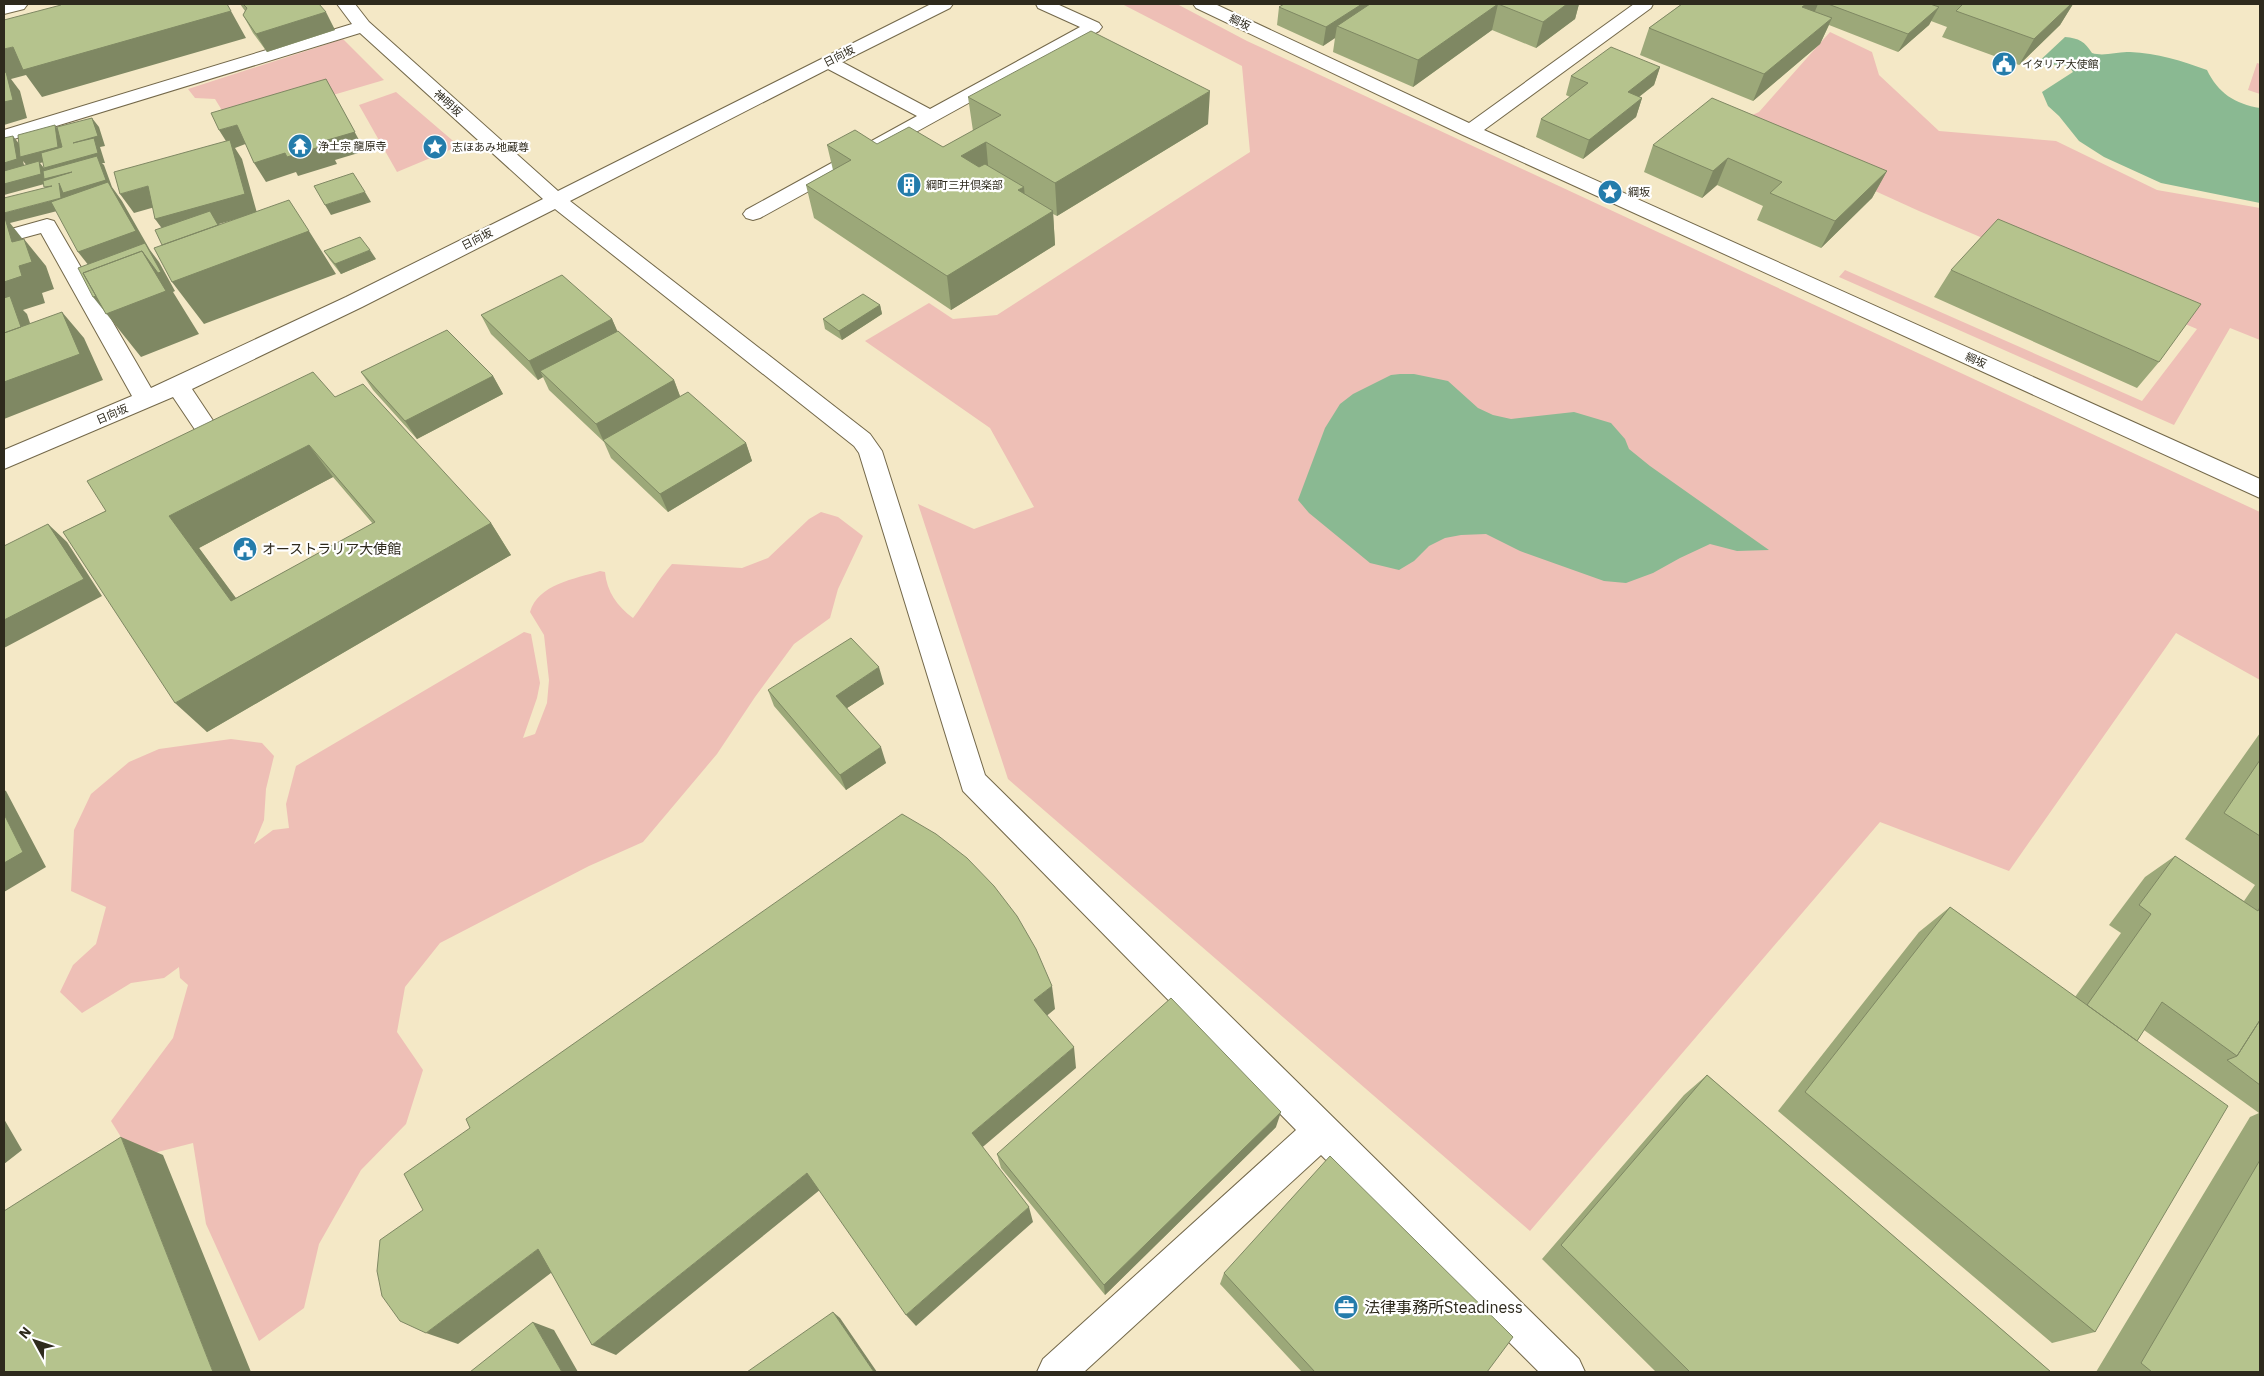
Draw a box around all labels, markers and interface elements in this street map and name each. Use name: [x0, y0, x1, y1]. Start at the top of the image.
street label: 綱坂: [1227, 11, 1253, 33]
street label: 日向坂: [821, 42, 857, 70]
public building icon: イタリア大使館: [1991, 51, 2017, 77]
place label: イタリア大使館: [2022, 57, 2099, 71]
street label: 神明坂: [431, 87, 465, 119]
temple icon: 浄土宗 龍原寺: [287, 133, 313, 159]
place icon: 志ほあみ地蔵尊: [422, 134, 448, 160]
place label: 浄土宗 龍原寺: [318, 139, 387, 153]
place label: 志ほあみ地蔵尊: [452, 140, 529, 154]
building icon: 綱町三井倶楽部: [896, 172, 922, 198]
place label: 綱町三井倶楽部: [926, 178, 1003, 192]
place icon: 綱坂: [1597, 179, 1623, 205]
place label: 綱坂: [1628, 185, 1650, 199]
street label: 日向坂: [459, 225, 495, 253]
street label: 綱坂: [1963, 349, 1989, 371]
street label: 日向坂: [94, 401, 130, 427]
public building icon: オーストラリア大使館: [232, 536, 258, 562]
place label: オーストラリア大使館: [262, 540, 401, 558]
office icon: 法律事務所Steadiness: [1333, 1294, 1359, 1320]
place label: 法律事務所Steadiness: [1364, 1297, 1523, 1317]
north arrow: [10, 1316, 60, 1366]
text: N: [15, 1323, 35, 1342]

